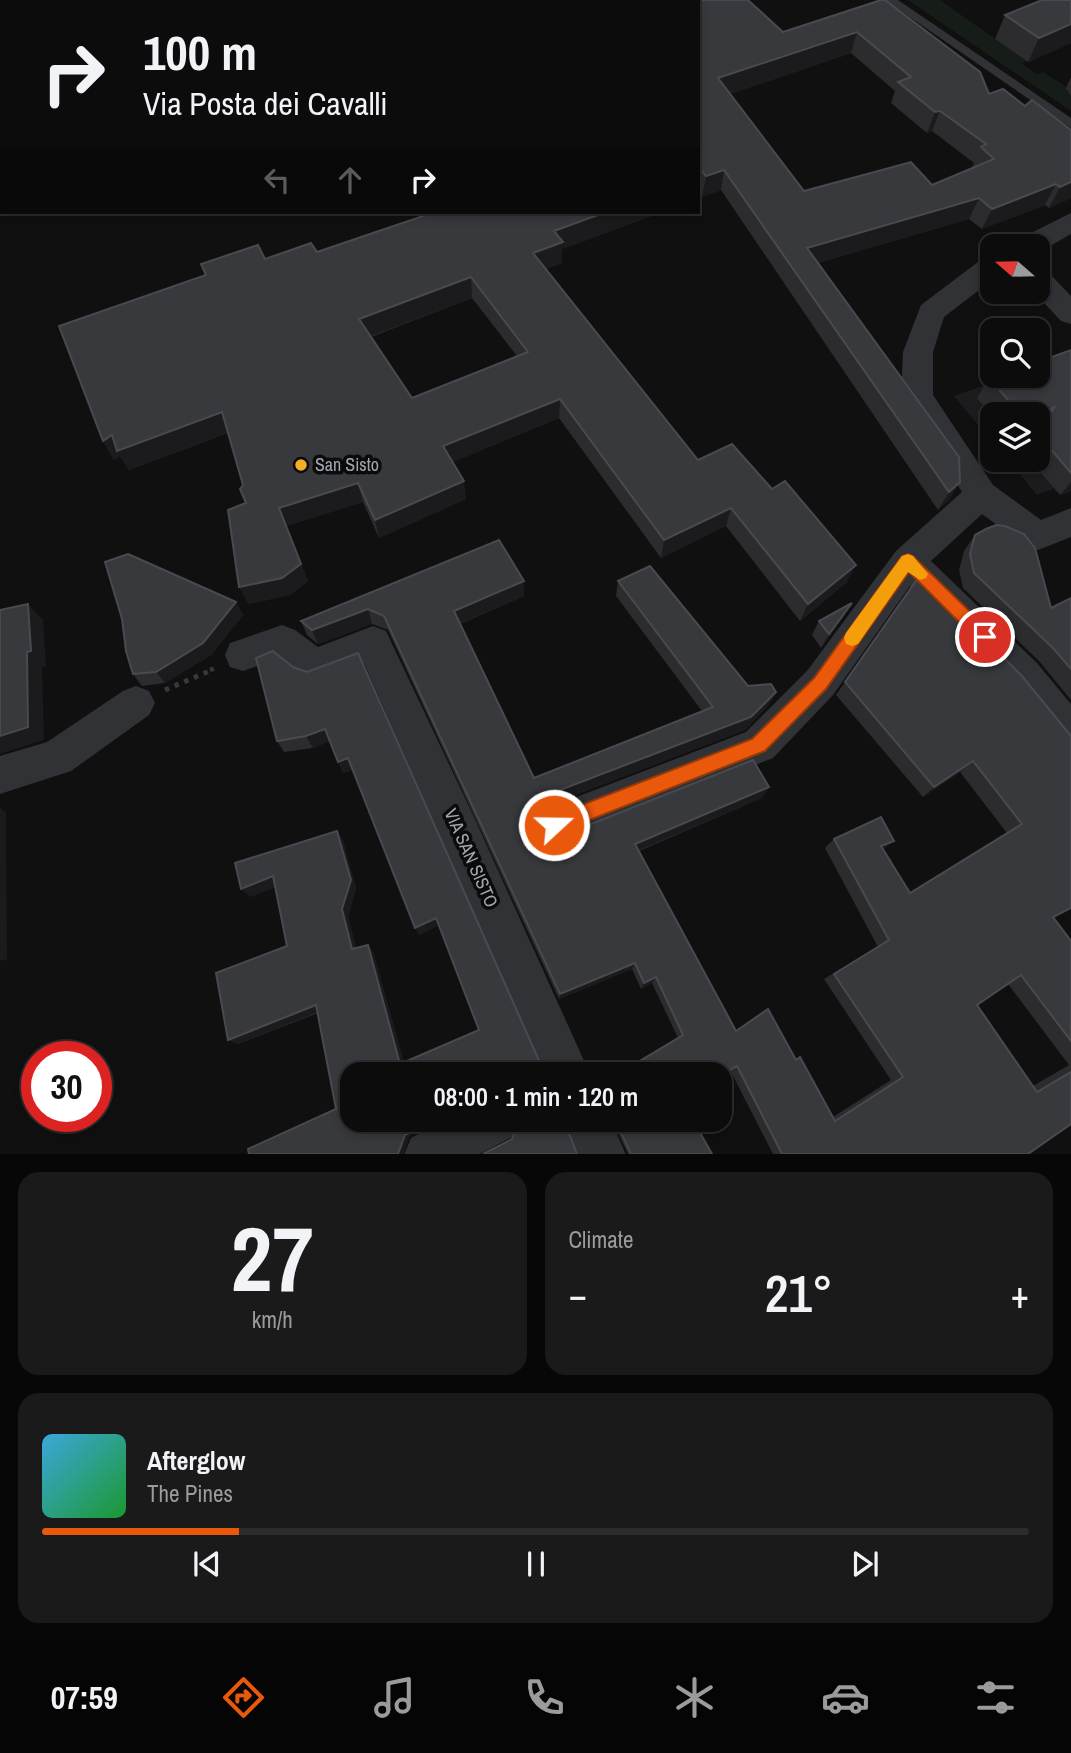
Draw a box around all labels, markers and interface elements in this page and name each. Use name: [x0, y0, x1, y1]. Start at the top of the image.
text: 100 m: [143, 19, 257, 85]
icon: right: [28, 28, 119, 119]
text: Via Posta dei Cavalli: [143, 82, 388, 125]
icon: left: [258, 161, 296, 199]
icon: ahead: [331, 161, 369, 199]
icon: right: [404, 161, 442, 199]
north arrow: [980, 234, 1050, 304]
map controls: [980, 234, 1050, 472]
button: search: [980, 318, 1050, 388]
button: layers: [980, 402, 1050, 472]
place label: San Sisto: [315, 452, 379, 477]
marker: San Sisto: [293, 457, 309, 473]
pin: [955, 607, 1015, 667]
icon: arrive: [966, 618, 1004, 656]
position arrow: [517, 788, 591, 862]
street label: VIA SAN SISTO: [439, 804, 504, 911]
speed limit sign: 30: [21, 1041, 112, 1132]
text: 08:00 · 1 min · 120 m: [434, 1079, 638, 1114]
text: 27: [231, 1197, 314, 1319]
text: Climate: [569, 1224, 633, 1255]
text: 21°: [765, 1258, 833, 1328]
text: −: [569, 1269, 587, 1320]
text: +: [1011, 1269, 1029, 1320]
text: km/h: [252, 1304, 293, 1335]
text: Afterglow: [147, 1443, 245, 1478]
text: The Pines: [147, 1478, 233, 1509]
icon: previous: [188, 1545, 226, 1583]
icon: pause: [517, 1545, 555, 1583]
icon: next: [846, 1545, 884, 1583]
icon: directions: [219, 1673, 268, 1722]
icon: music: [370, 1673, 419, 1722]
icon: phone: [520, 1673, 569, 1722]
icon: climate: [670, 1673, 719, 1722]
icon: car: [821, 1673, 870, 1722]
icon: filters: [971, 1673, 1020, 1722]
text: 07:59: [51, 1676, 118, 1719]

